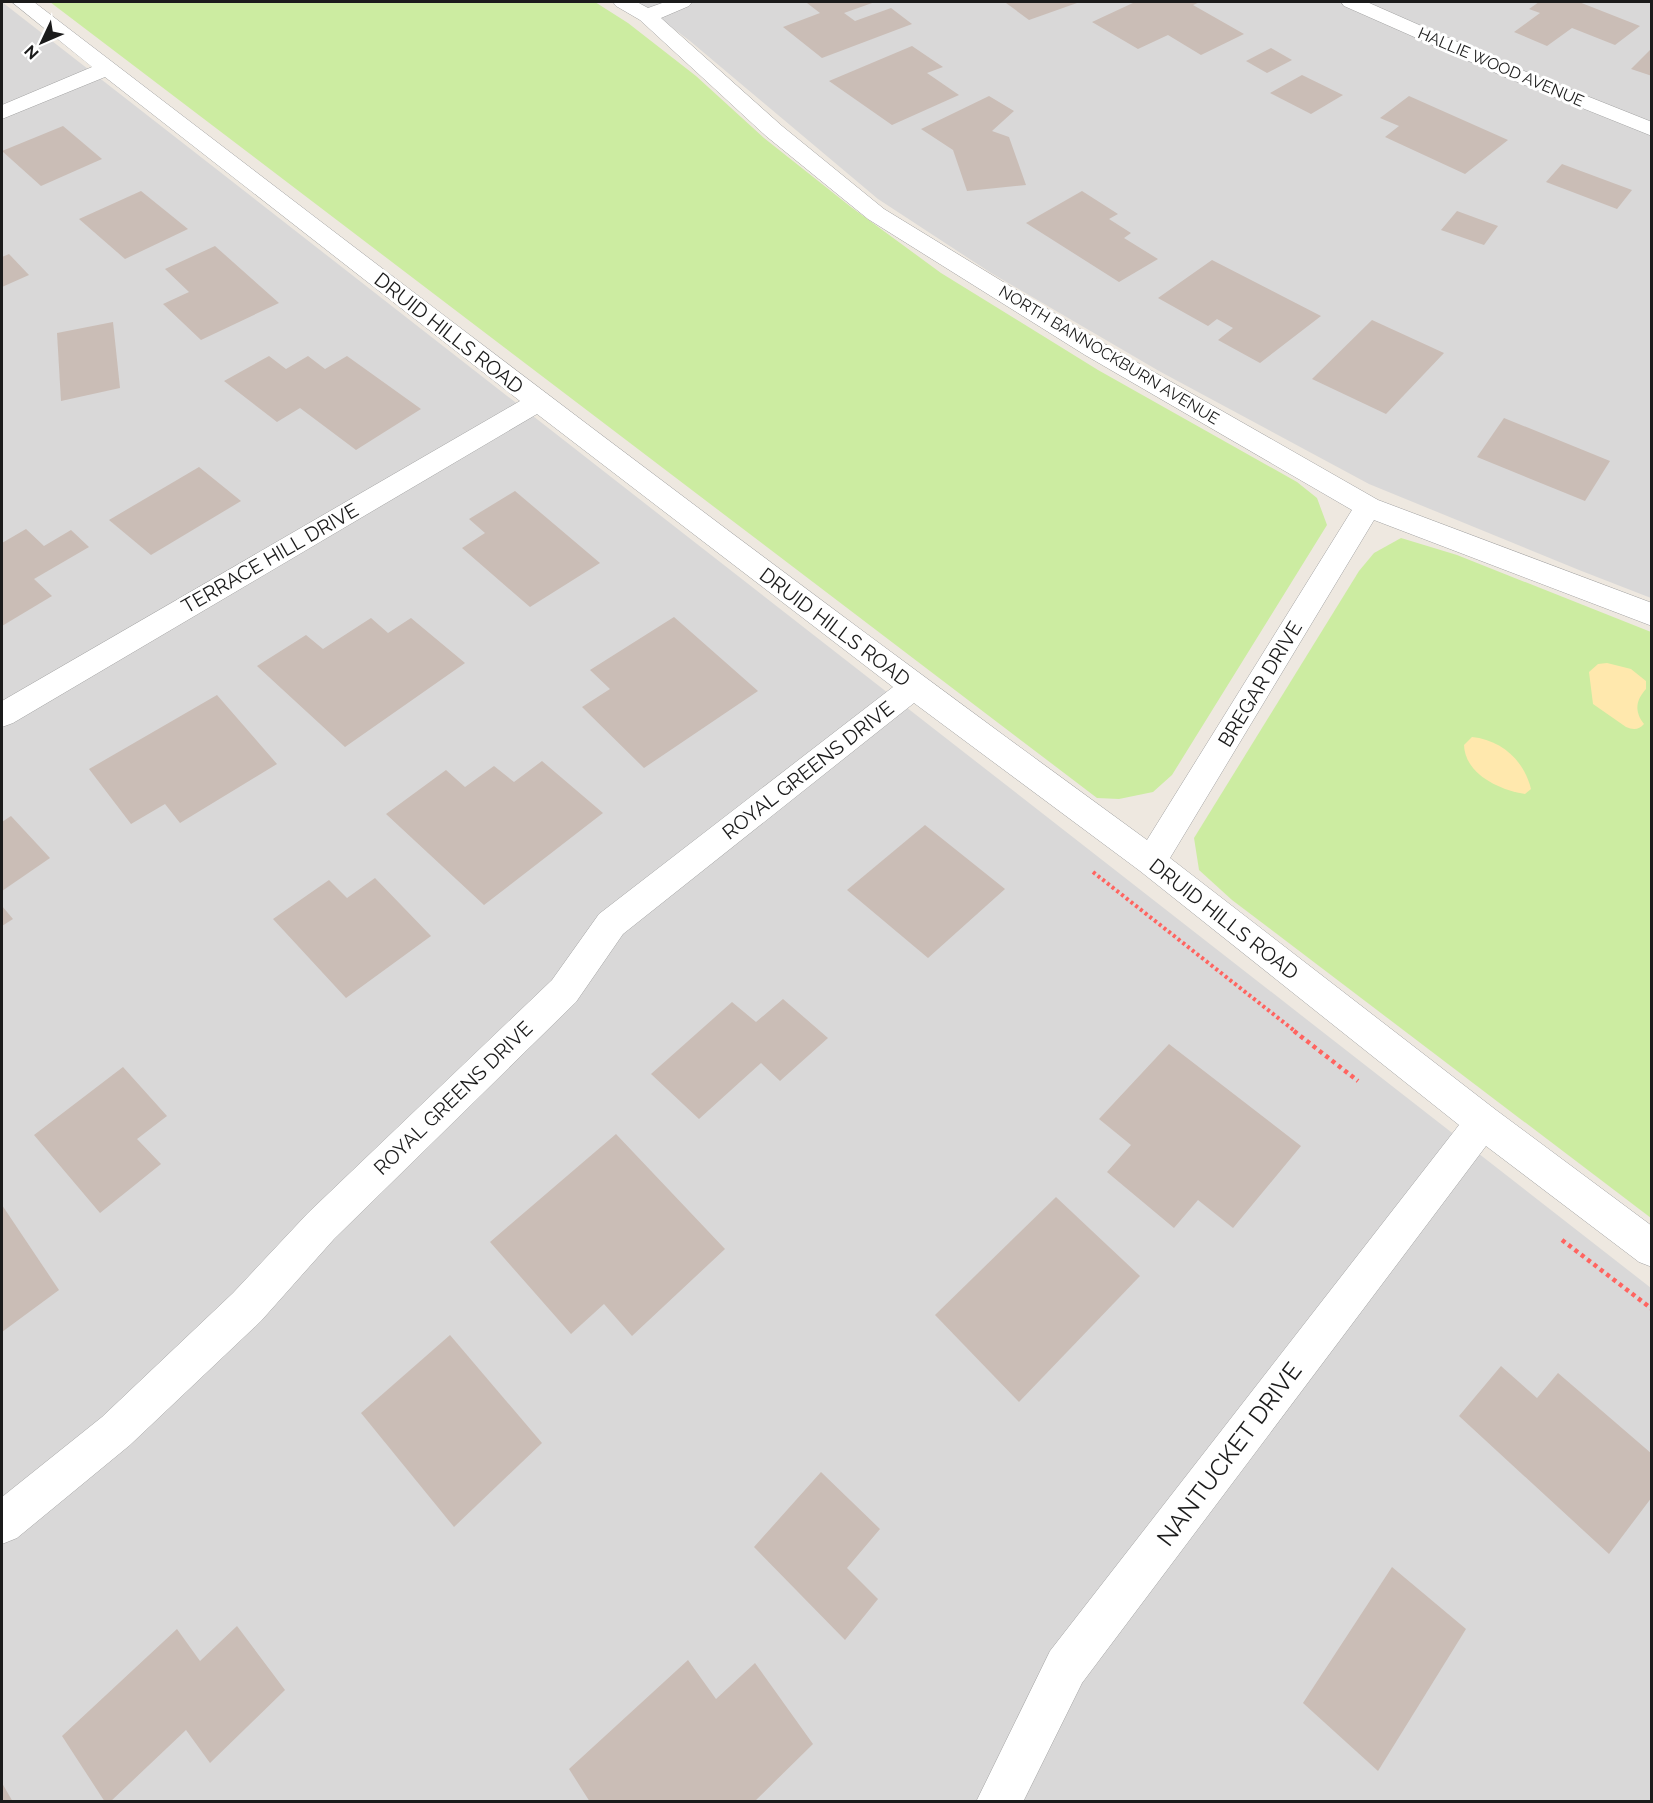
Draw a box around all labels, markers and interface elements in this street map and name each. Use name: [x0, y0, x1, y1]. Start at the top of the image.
north arrow: [12, 12, 72, 72]
street label: HALLIE WOOD AVENUE: [1415, 23, 1587, 111]
text: N: [20, 41, 43, 63]
street label: DRUID HILLS ROAD: [370, 267, 528, 399]
street label: NORTH BANNOCKBURN AVENUE: [996, 282, 1223, 429]
street label: TERRACE HILL DRIVE: [177, 498, 363, 618]
street label: DRUID HILLS ROAD: [755, 563, 915, 691]
street label: BREGAR DRIVE: [1213, 617, 1307, 751]
street label: ROYAL GREENS DRIVE: [718, 696, 898, 844]
street label: DRUID HILLS ROAD: [1145, 853, 1303, 985]
street label: ROYAL GREENS DRIVE: [369, 1016, 537, 1180]
street label: NANTUCKET DRIVE: [1151, 1357, 1307, 1551]

